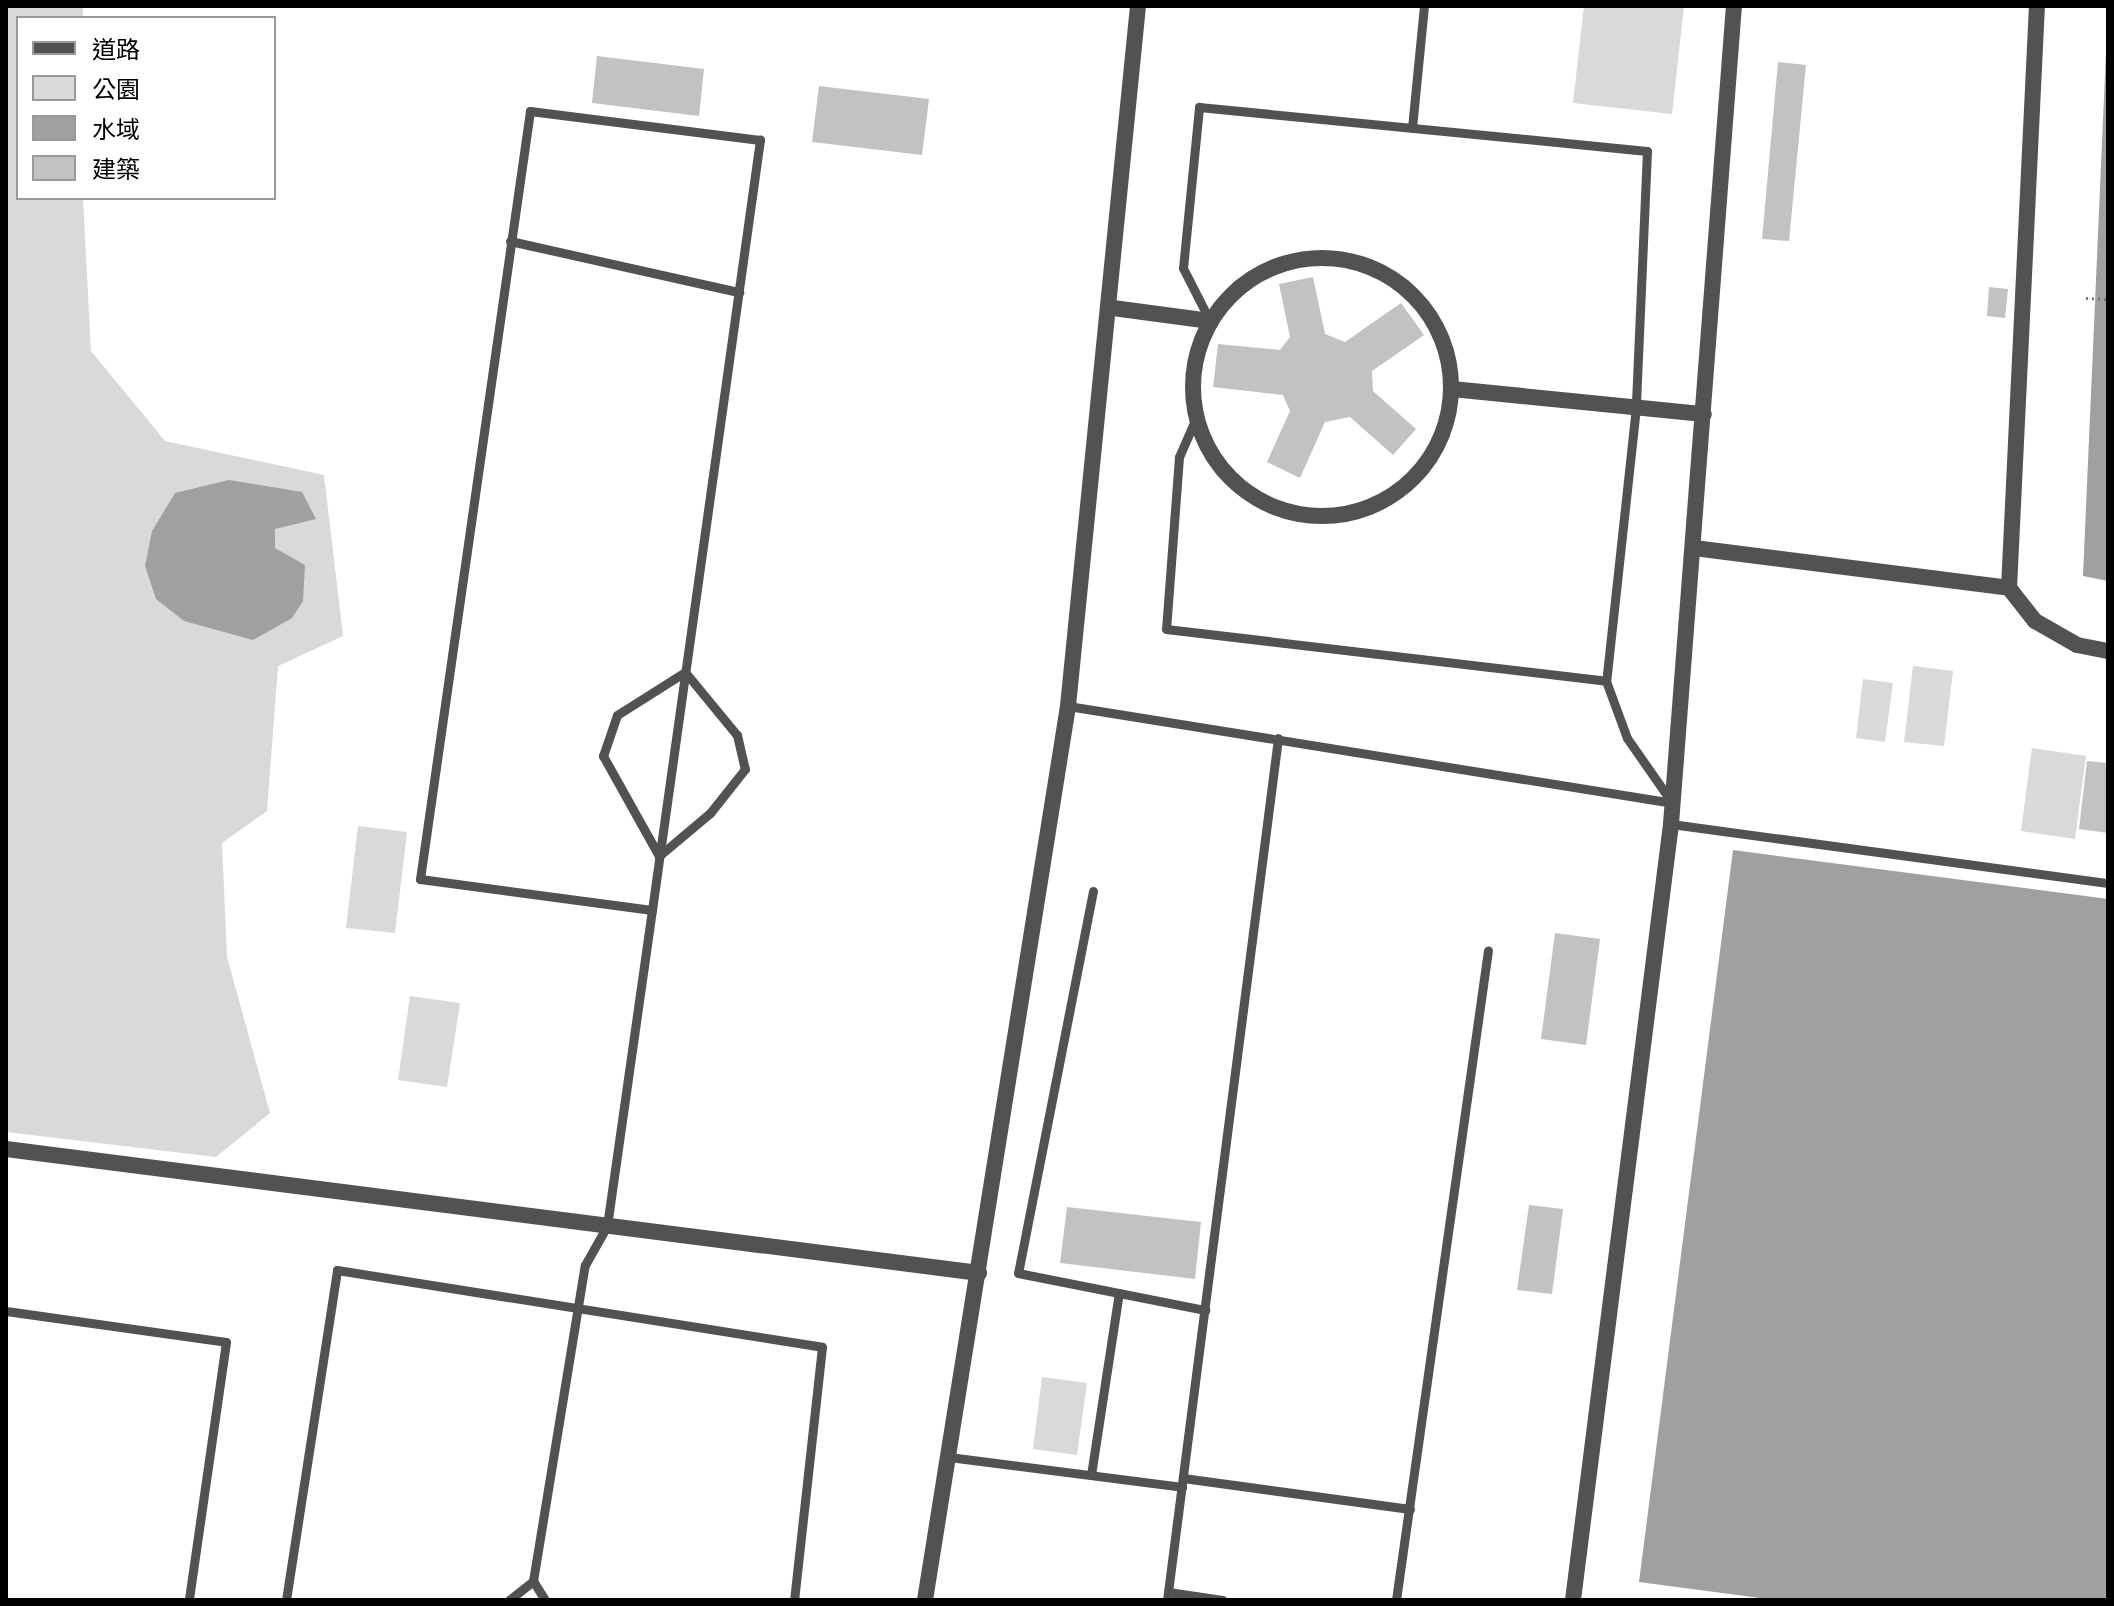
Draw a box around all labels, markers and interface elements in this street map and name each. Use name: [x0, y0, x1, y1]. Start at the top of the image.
legend: [16, 16, 276, 200]
text: 道路: [92, 32, 140, 67]
text: 公園: [92, 72, 140, 107]
text: 水域: [92, 112, 140, 147]
text: 建築: [92, 152, 140, 187]

